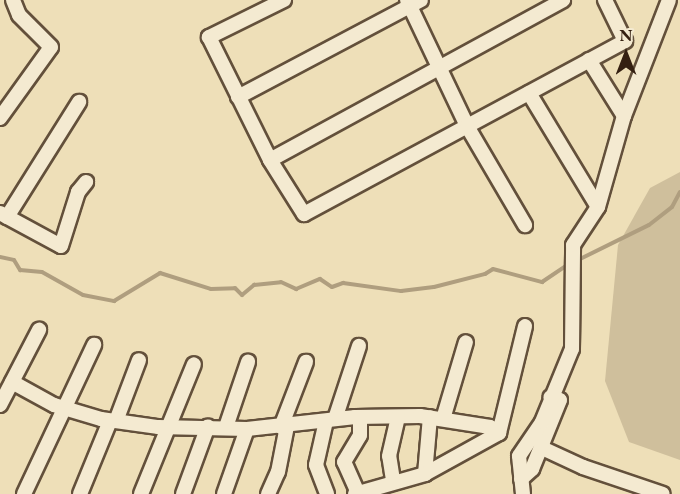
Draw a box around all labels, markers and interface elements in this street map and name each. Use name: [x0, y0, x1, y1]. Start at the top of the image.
north arrow: [596, 24, 656, 84]
text: N: [620, 25, 632, 46]

